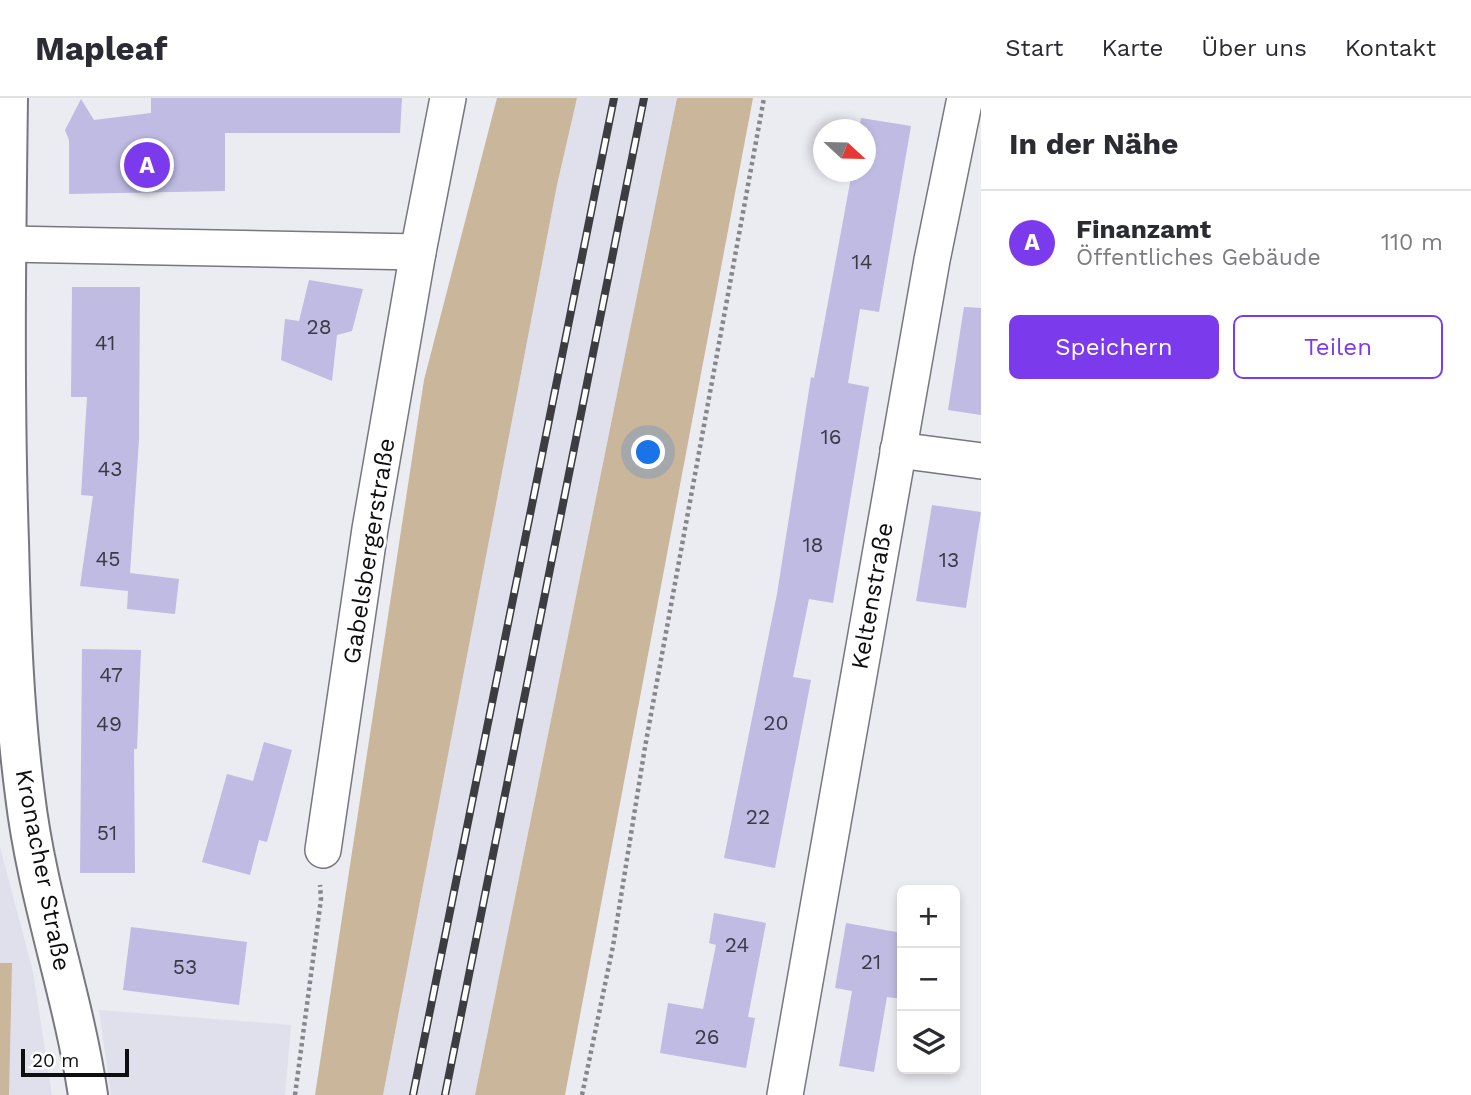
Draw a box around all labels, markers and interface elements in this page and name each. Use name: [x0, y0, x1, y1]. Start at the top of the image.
text: Mapleaf: [35, 29, 167, 68]
text: Start: [1005, 34, 1063, 62]
text: Karte: [1101, 34, 1163, 62]
text: Über uns: [1201, 34, 1307, 62]
text: Kontakt: [1345, 34, 1436, 62]
north arrow: [813, 119, 876, 182]
text: In der Nähe: [1009, 126, 1178, 161]
pin: A: [124, 139, 170, 191]
text: Finanzamt: [1076, 214, 1211, 244]
text: A: [1024, 229, 1040, 256]
text: 110 m: [1381, 229, 1443, 256]
text: Öffentliches Gebäude: [1076, 244, 1321, 271]
house number: 14: [851, 249, 873, 274]
house number: 28: [306, 314, 332, 339]
button: Speichern: [1009, 315, 1219, 379]
button: Teilen: [1233, 315, 1443, 379]
house number: 41: [95, 330, 115, 355]
house number: 16: [821, 424, 841, 449]
your location: [631, 435, 665, 469]
street label: Gabelsbergerstraße: [337, 436, 401, 666]
house number: 43: [97, 456, 123, 481]
street label: Keltenstraße: [845, 520, 899, 672]
house number: 18: [802, 532, 824, 557]
house number: 45: [95, 546, 121, 571]
house number: 13: [939, 547, 959, 572]
house number: 47: [99, 662, 123, 687]
house number: 20: [763, 710, 789, 735]
house number: 49: [96, 711, 122, 736]
street label: Kronacher Straße: [10, 767, 76, 973]
house number: 22: [746, 804, 770, 829]
house number: 51: [97, 820, 117, 845]
map controls: [897, 885, 960, 1074]
button: +: [897, 885, 960, 948]
house number: 24: [725, 932, 749, 957]
button: −: [897, 948, 960, 1011]
house number: 21: [861, 949, 881, 974]
house number: 53: [173, 954, 197, 979]
button: layers: [897, 1011, 960, 1074]
house number: 26: [694, 1024, 720, 1049]
scale bar: [21, 1046, 130, 1078]
text: 20 m: [32, 1049, 79, 1072]

